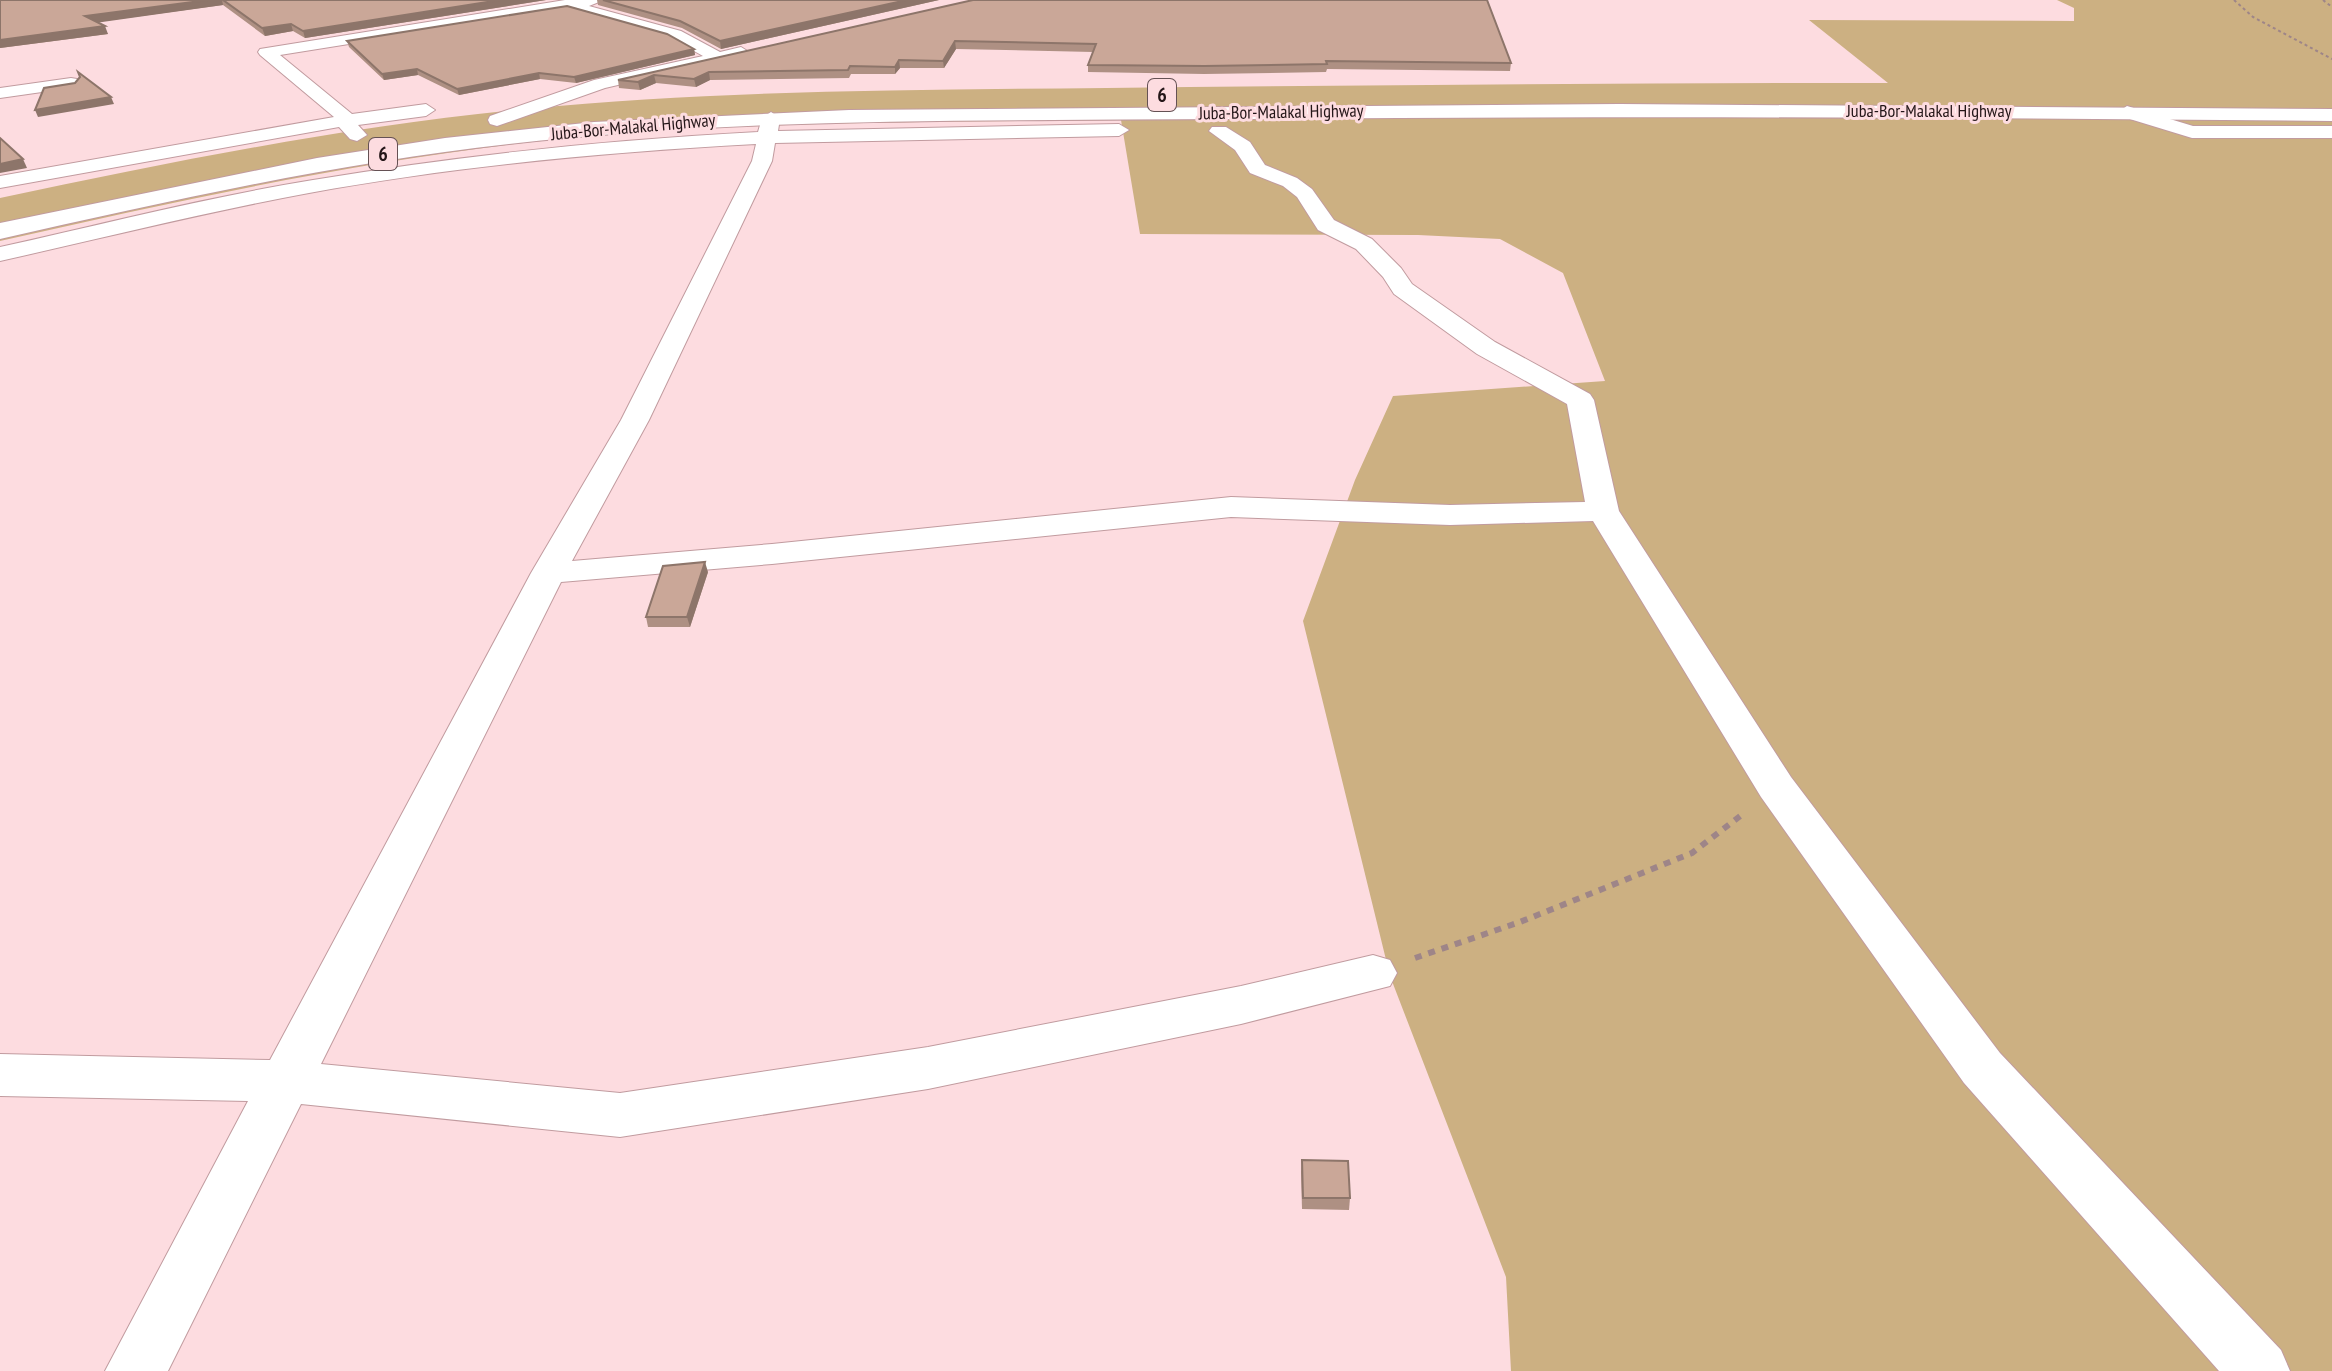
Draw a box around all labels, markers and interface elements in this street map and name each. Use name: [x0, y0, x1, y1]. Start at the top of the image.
road number: 6: [1148, 79, 1176, 111]
street label: Juba-Bor-Malakal Highway: [1197, 99, 1364, 124]
street label: Juba-Bor-Malakal Highway: [1846, 99, 2012, 122]
street label: Juba-Bor-Malakal Highway: [549, 108, 716, 145]
road number: 6: [369, 138, 397, 170]

